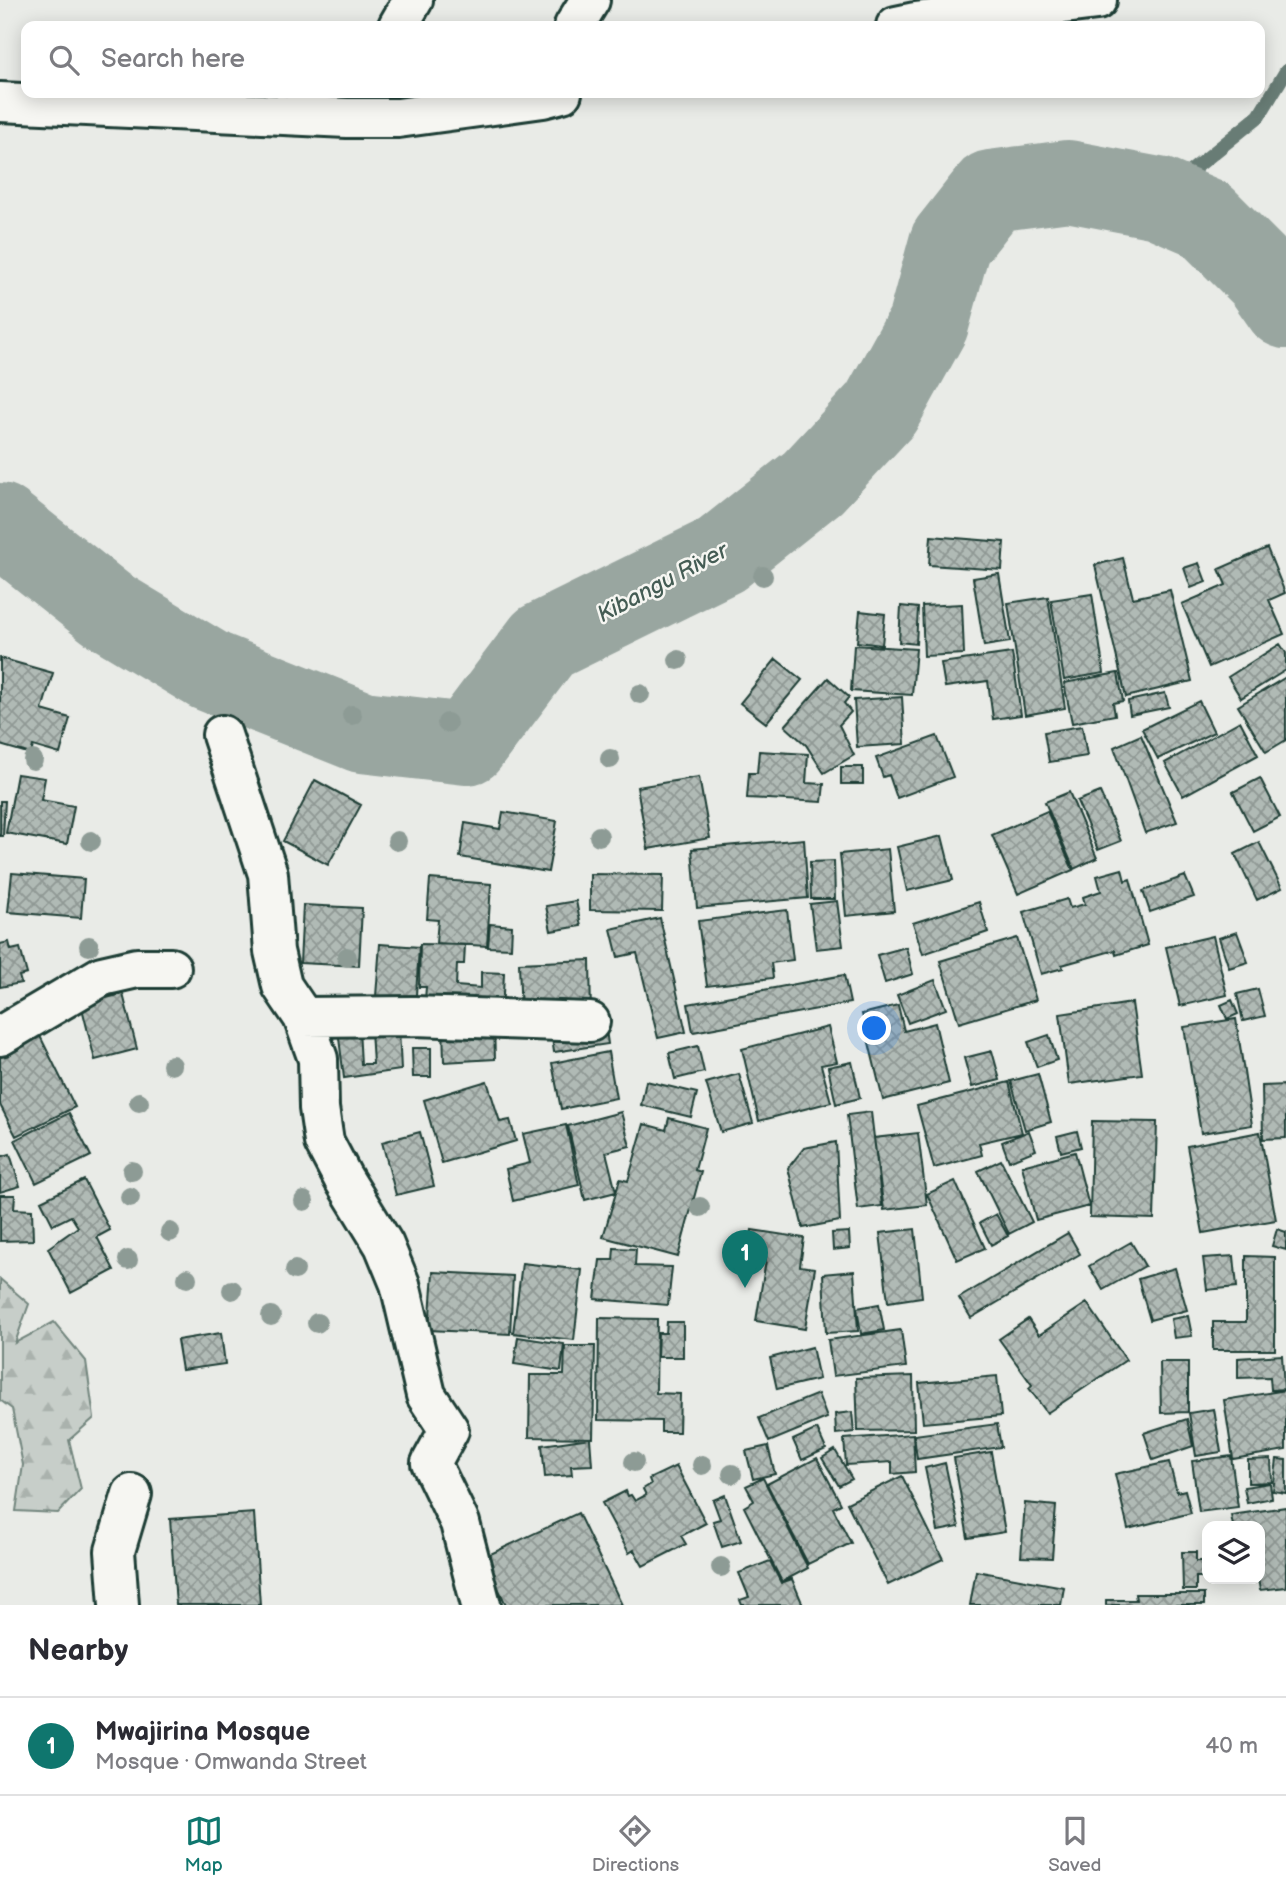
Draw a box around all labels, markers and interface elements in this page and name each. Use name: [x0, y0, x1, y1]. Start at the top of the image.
search box: [21, 21, 1265, 98]
icon: search: [45, 41, 83, 79]
text: Search here: [101, 44, 245, 75]
water label: Kibangu River: [592, 536, 734, 629]
your location: [857, 1011, 891, 1045]
pin: 1: [722, 1230, 768, 1288]
map controls: [1202, 1521, 1265, 1584]
button: layers: [1202, 1521, 1265, 1584]
text: Nearby: [28, 1633, 128, 1669]
text: Mwajirina Mosque: [95, 1717, 310, 1748]
text: 1: [46, 1732, 56, 1760]
text: 40 m: [1205, 1732, 1258, 1760]
text: Mosque · Omwanda Street: [95, 1748, 367, 1776]
tab: Map: [185, 1812, 223, 1877]
tab: Directions: [592, 1812, 679, 1877]
tab: Saved: [1048, 1812, 1101, 1877]

